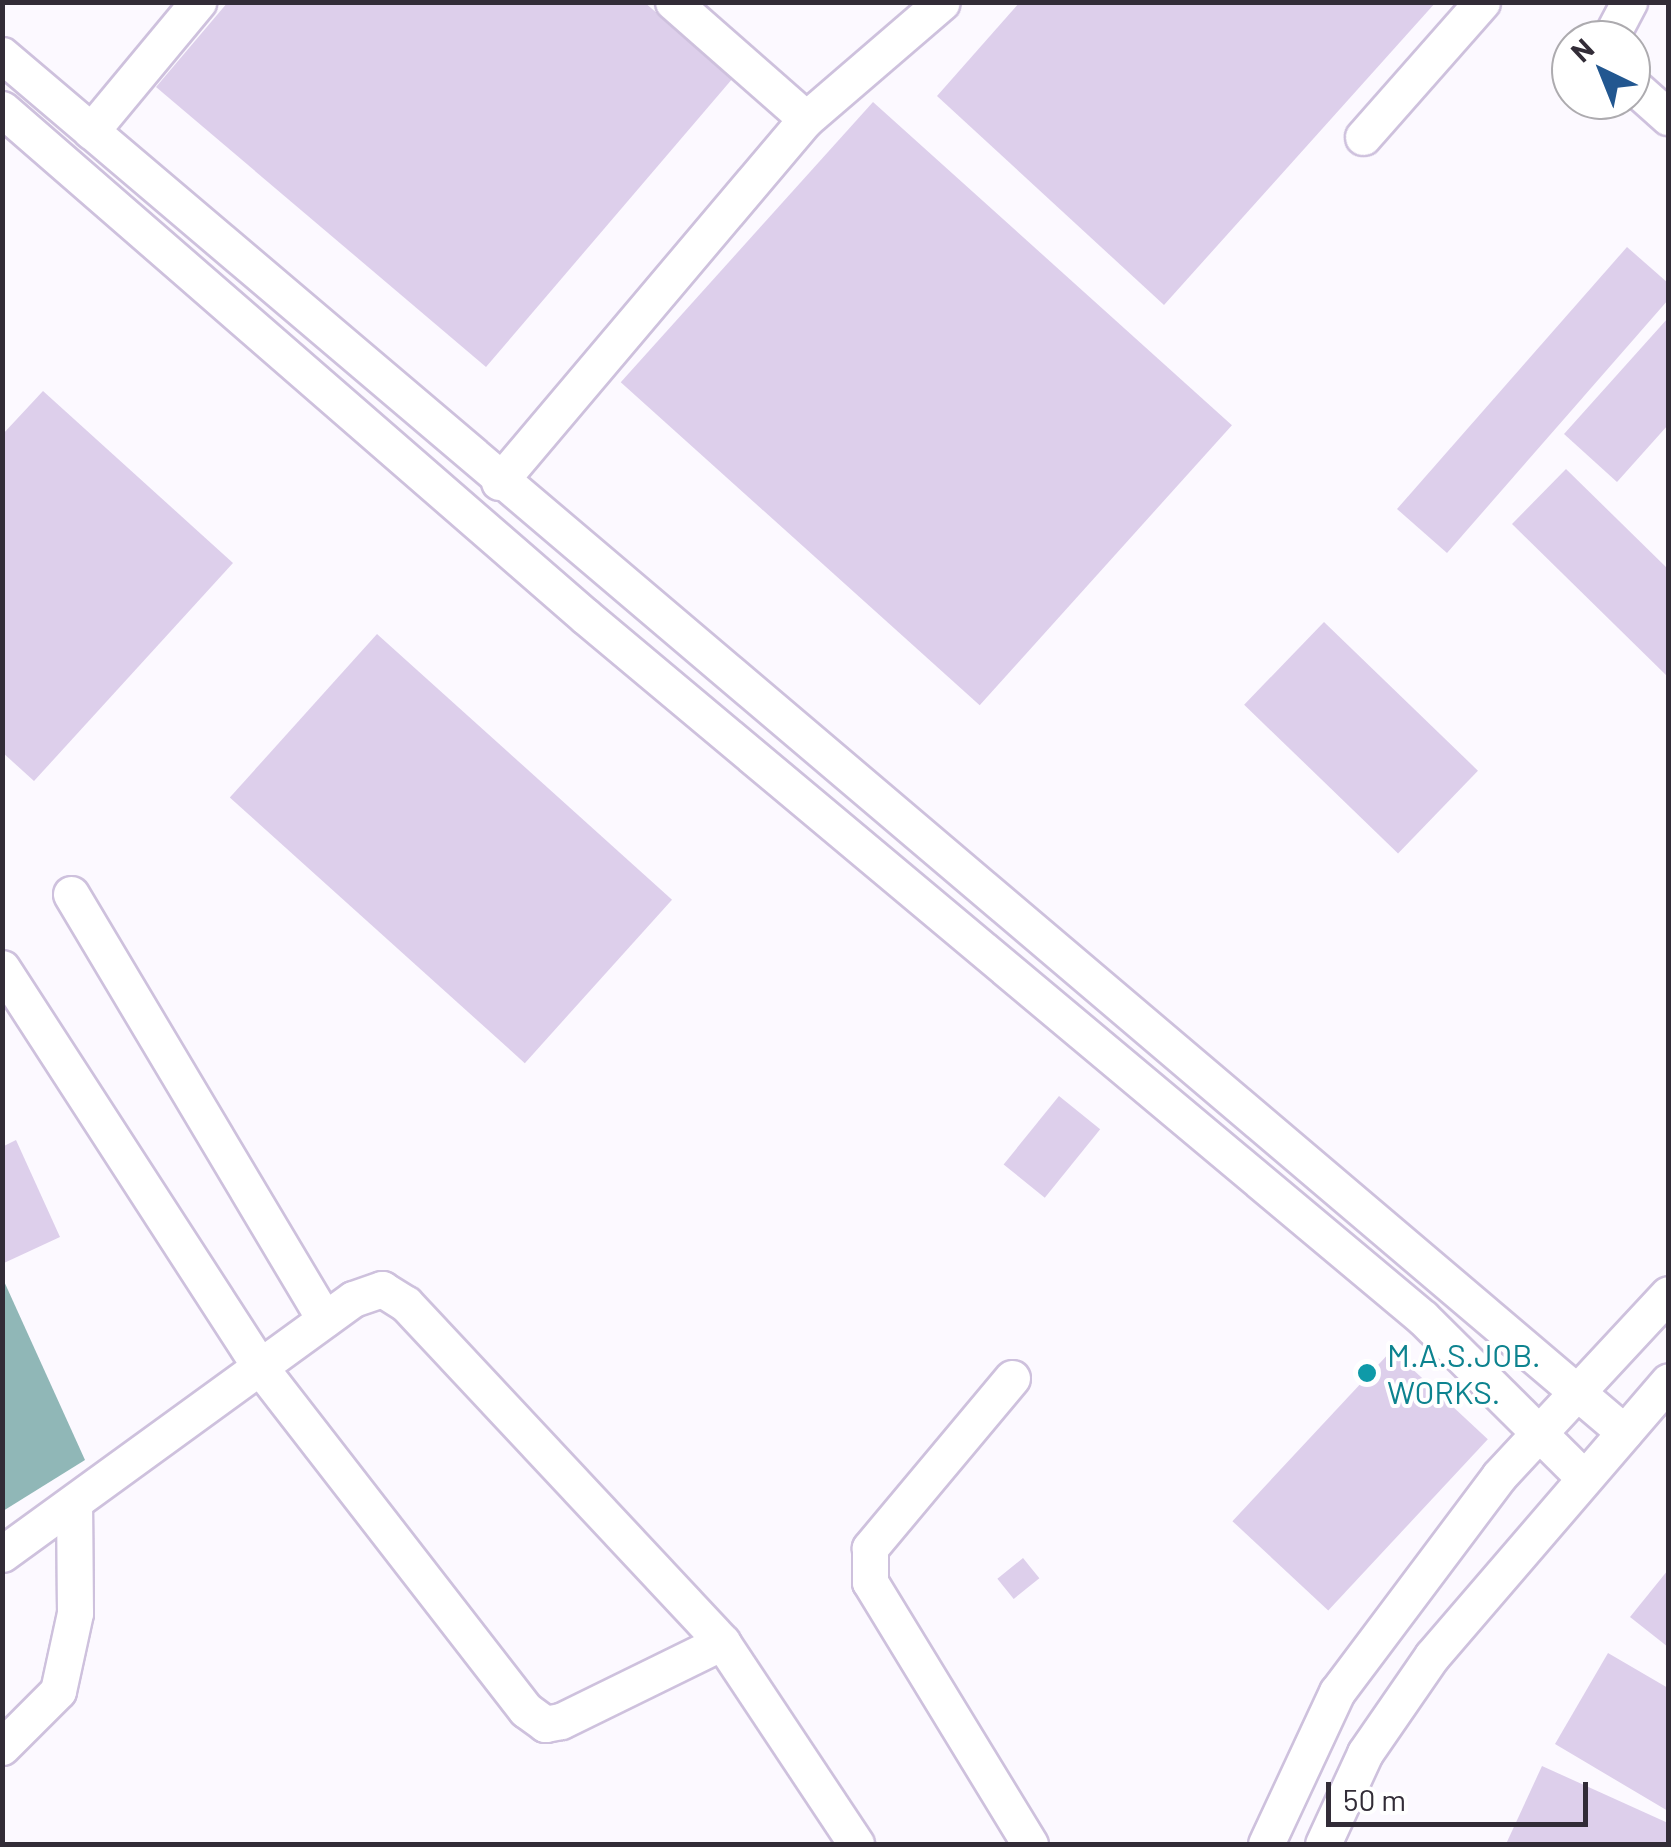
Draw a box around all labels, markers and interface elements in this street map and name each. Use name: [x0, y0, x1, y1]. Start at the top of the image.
north arrow: [1551, 20, 1651, 120]
text: N: [1563, 31, 1600, 68]
place label: M.A.S.JOB. WORKS.: [1387, 1336, 1541, 1411]
marker: M.A.S.JOB. WORKS.: [1356, 1362, 1378, 1384]
scale bar: [1331, 1762, 1594, 1824]
text: 50 m: [1343, 1781, 1406, 1817]

